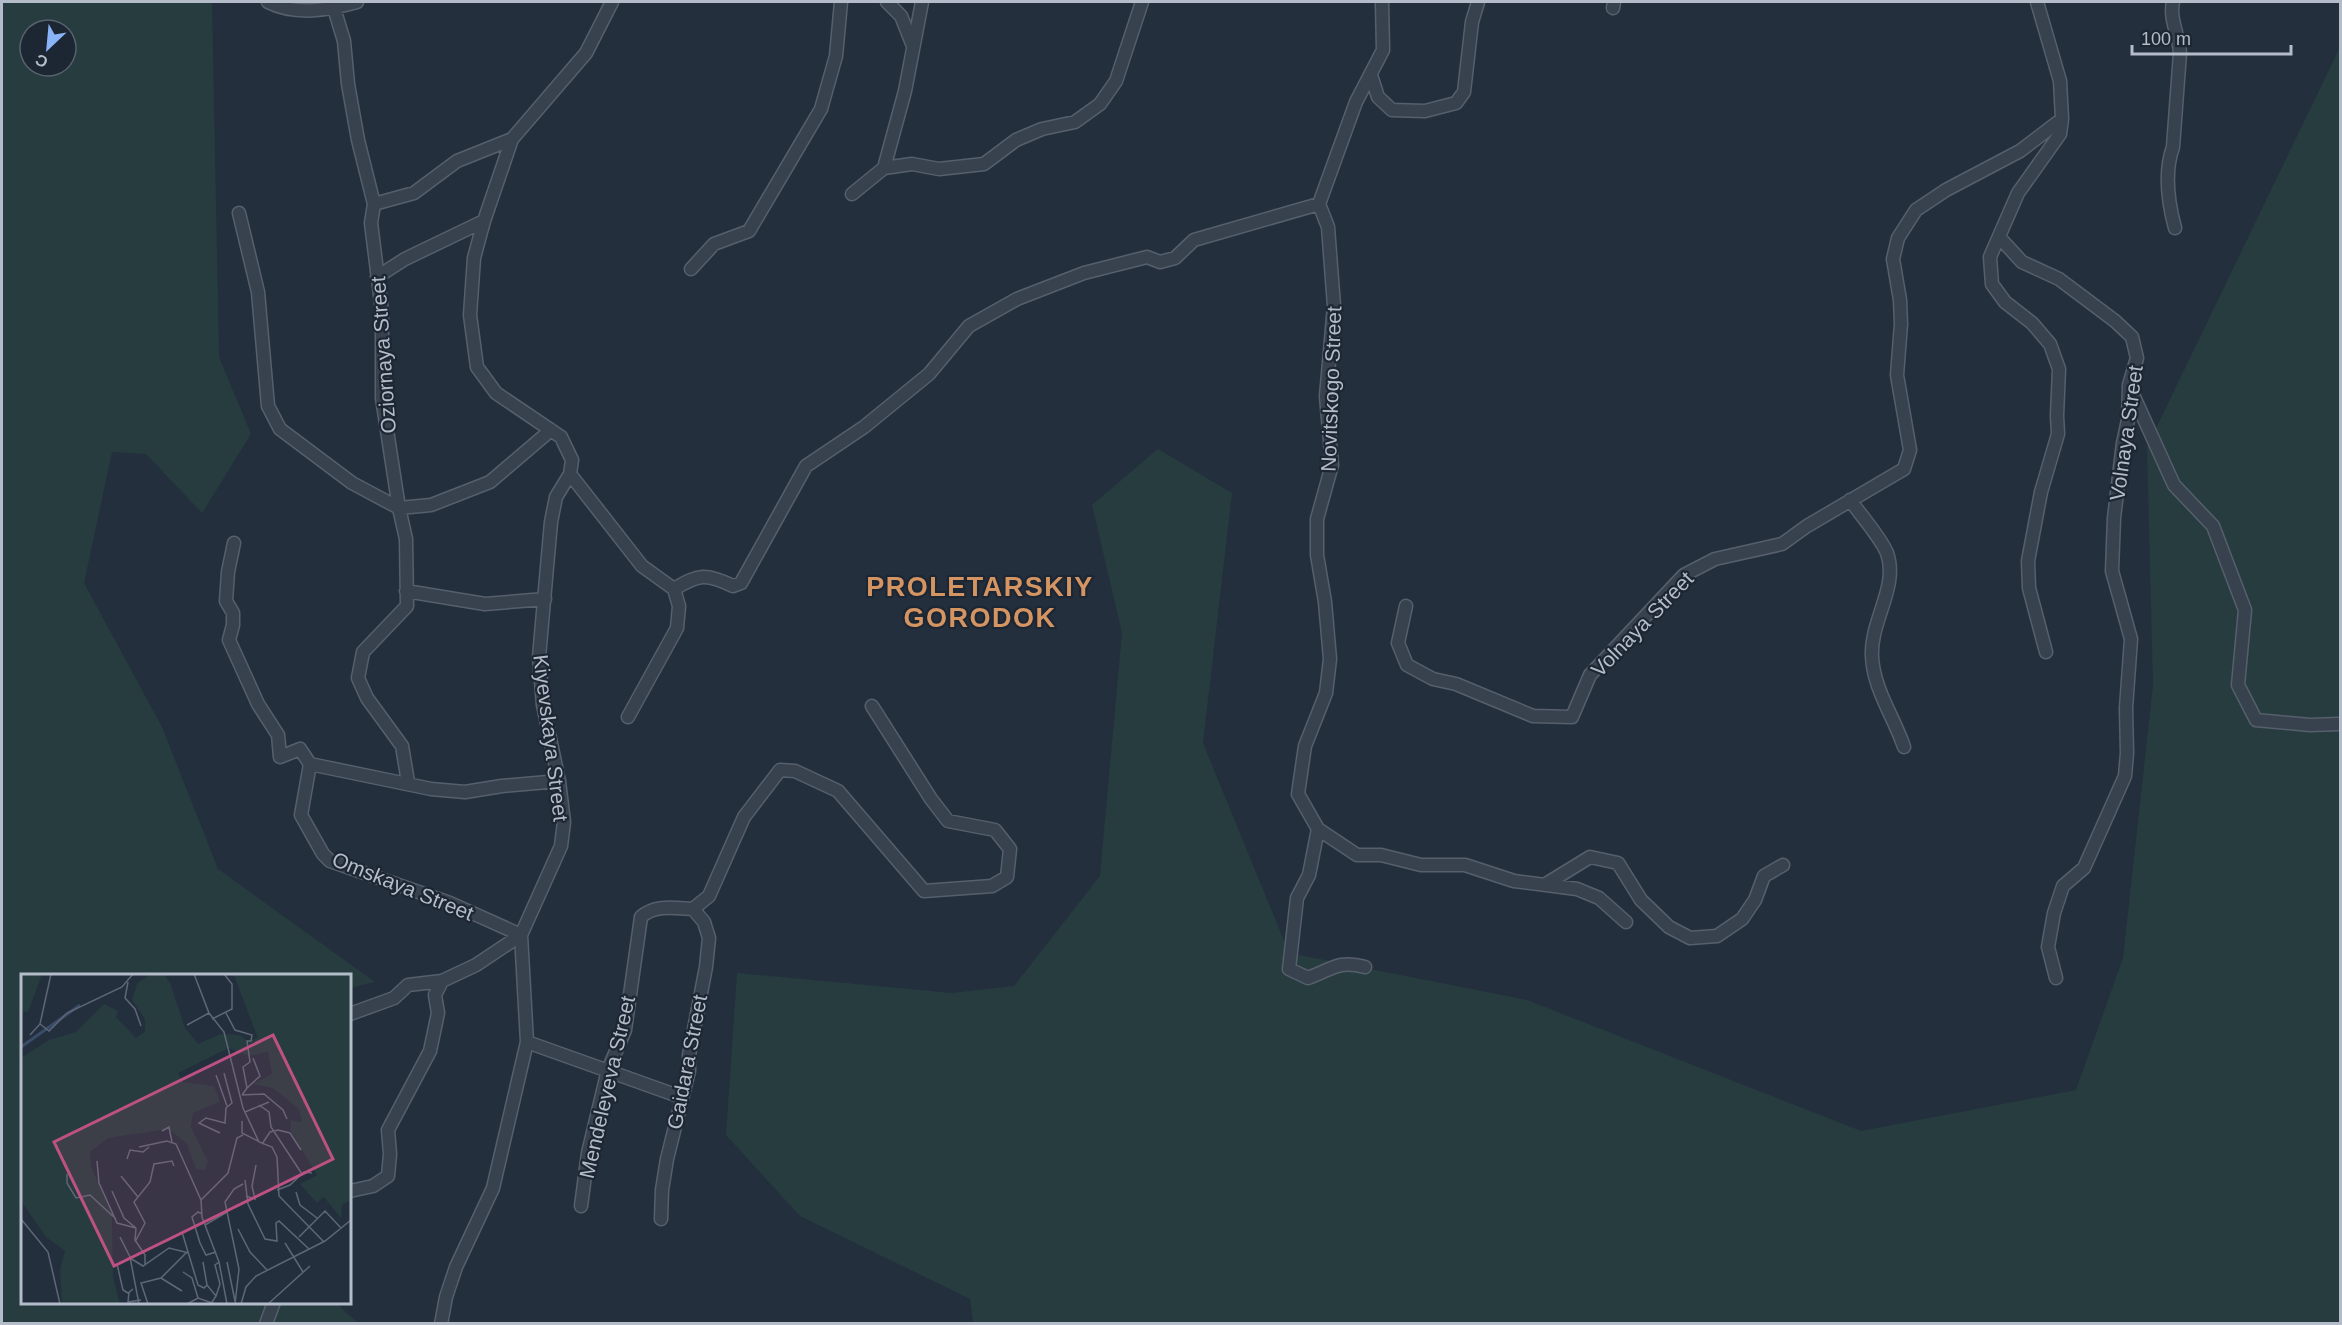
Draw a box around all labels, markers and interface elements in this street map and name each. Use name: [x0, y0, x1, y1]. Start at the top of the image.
north arrow: [18, 18, 78, 78]
scale bar: [2132, 18, 2291, 56]
text: 100 m: [2141, 29, 2191, 49]
text: С: [32, 51, 51, 71]
street label: Oziornaya Street: [366, 275, 400, 434]
street label: Novitskogo Street: [1317, 306, 1345, 472]
street label: Volnaya Street: [2105, 364, 2147, 502]
street label: Volnaya Street: [1586, 567, 1698, 681]
district label: PROLETARSKIY GORODOK: [866, 572, 1094, 633]
street label: Kiyevskaya Street: [529, 653, 573, 823]
street label: Omskaya Street: [329, 847, 477, 925]
inset map: [21, 974, 351, 1304]
street label: Mendeleyeva Street: [575, 993, 639, 1181]
street label: Gaidara Street: [663, 993, 711, 1131]

